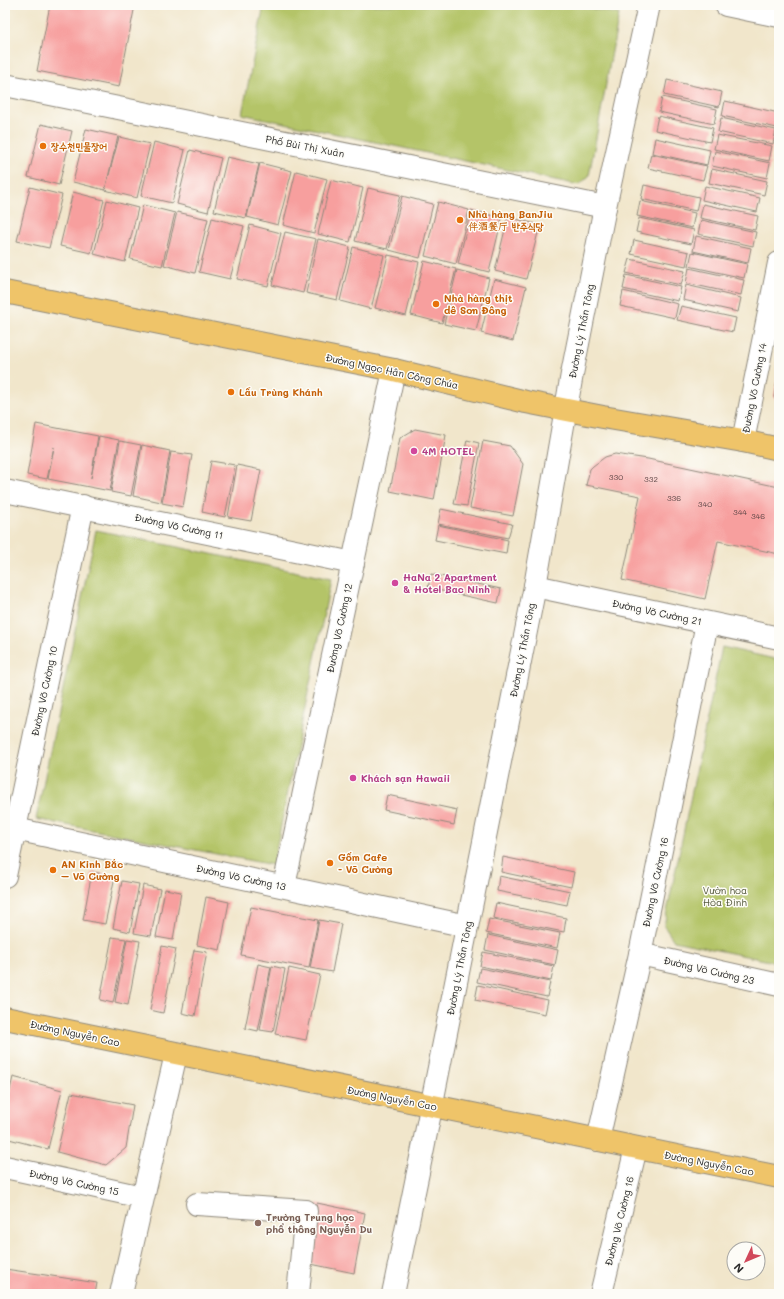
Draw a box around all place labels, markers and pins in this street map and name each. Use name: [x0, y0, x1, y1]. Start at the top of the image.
place label: 장수천민물장어: [51, 139, 107, 153]
marker: 장수천민물장어: [38, 141, 48, 151]
place label: Nhà hàng BanJiu 伴酒餐厅 반주식당: [468, 207, 553, 233]
marker: Nhà hàng BanJiu 伴酒餐厅 반주식당: [455, 215, 465, 225]
place label: Nhà hàng thịt dê Sơn Đông: [444, 291, 513, 317]
marker: Nhà hàng thịt dê Sơn Đông: [431, 299, 441, 309]
place label: Lẩu Trùng Khánh: [239, 385, 323, 399]
marker: Lẩu Trùng Khánh: [226, 387, 236, 397]
place label: 4M HOTEL: [422, 444, 475, 458]
marker: 4M HOTEL: [409, 446, 419, 456]
place label: HaNa 2 Apartment & Hotel Bac Ninh: [403, 570, 497, 596]
marker: HaNa 2 Apartment & Hotel Bac Ninh: [390, 578, 400, 588]
place label: Khách sạn Hawaii: [361, 771, 450, 785]
marker: Khách sạn Hawaii: [348, 773, 358, 783]
place label: Gốm Cafe - Võ Cường: [338, 850, 392, 876]
place label: AN Kinh Bắc – Võ Cường: [61, 857, 123, 883]
marker: Gốm Cafe - Võ Cường: [325, 858, 335, 868]
marker: AN Kinh Bắc – Võ Cường: [48, 865, 58, 875]
place label: Trường Trung học phổ thông Nguyễn Du: [266, 1210, 373, 1236]
marker: Trường Trung học phổ thông Nguyễn Du: [253, 1218, 263, 1228]

